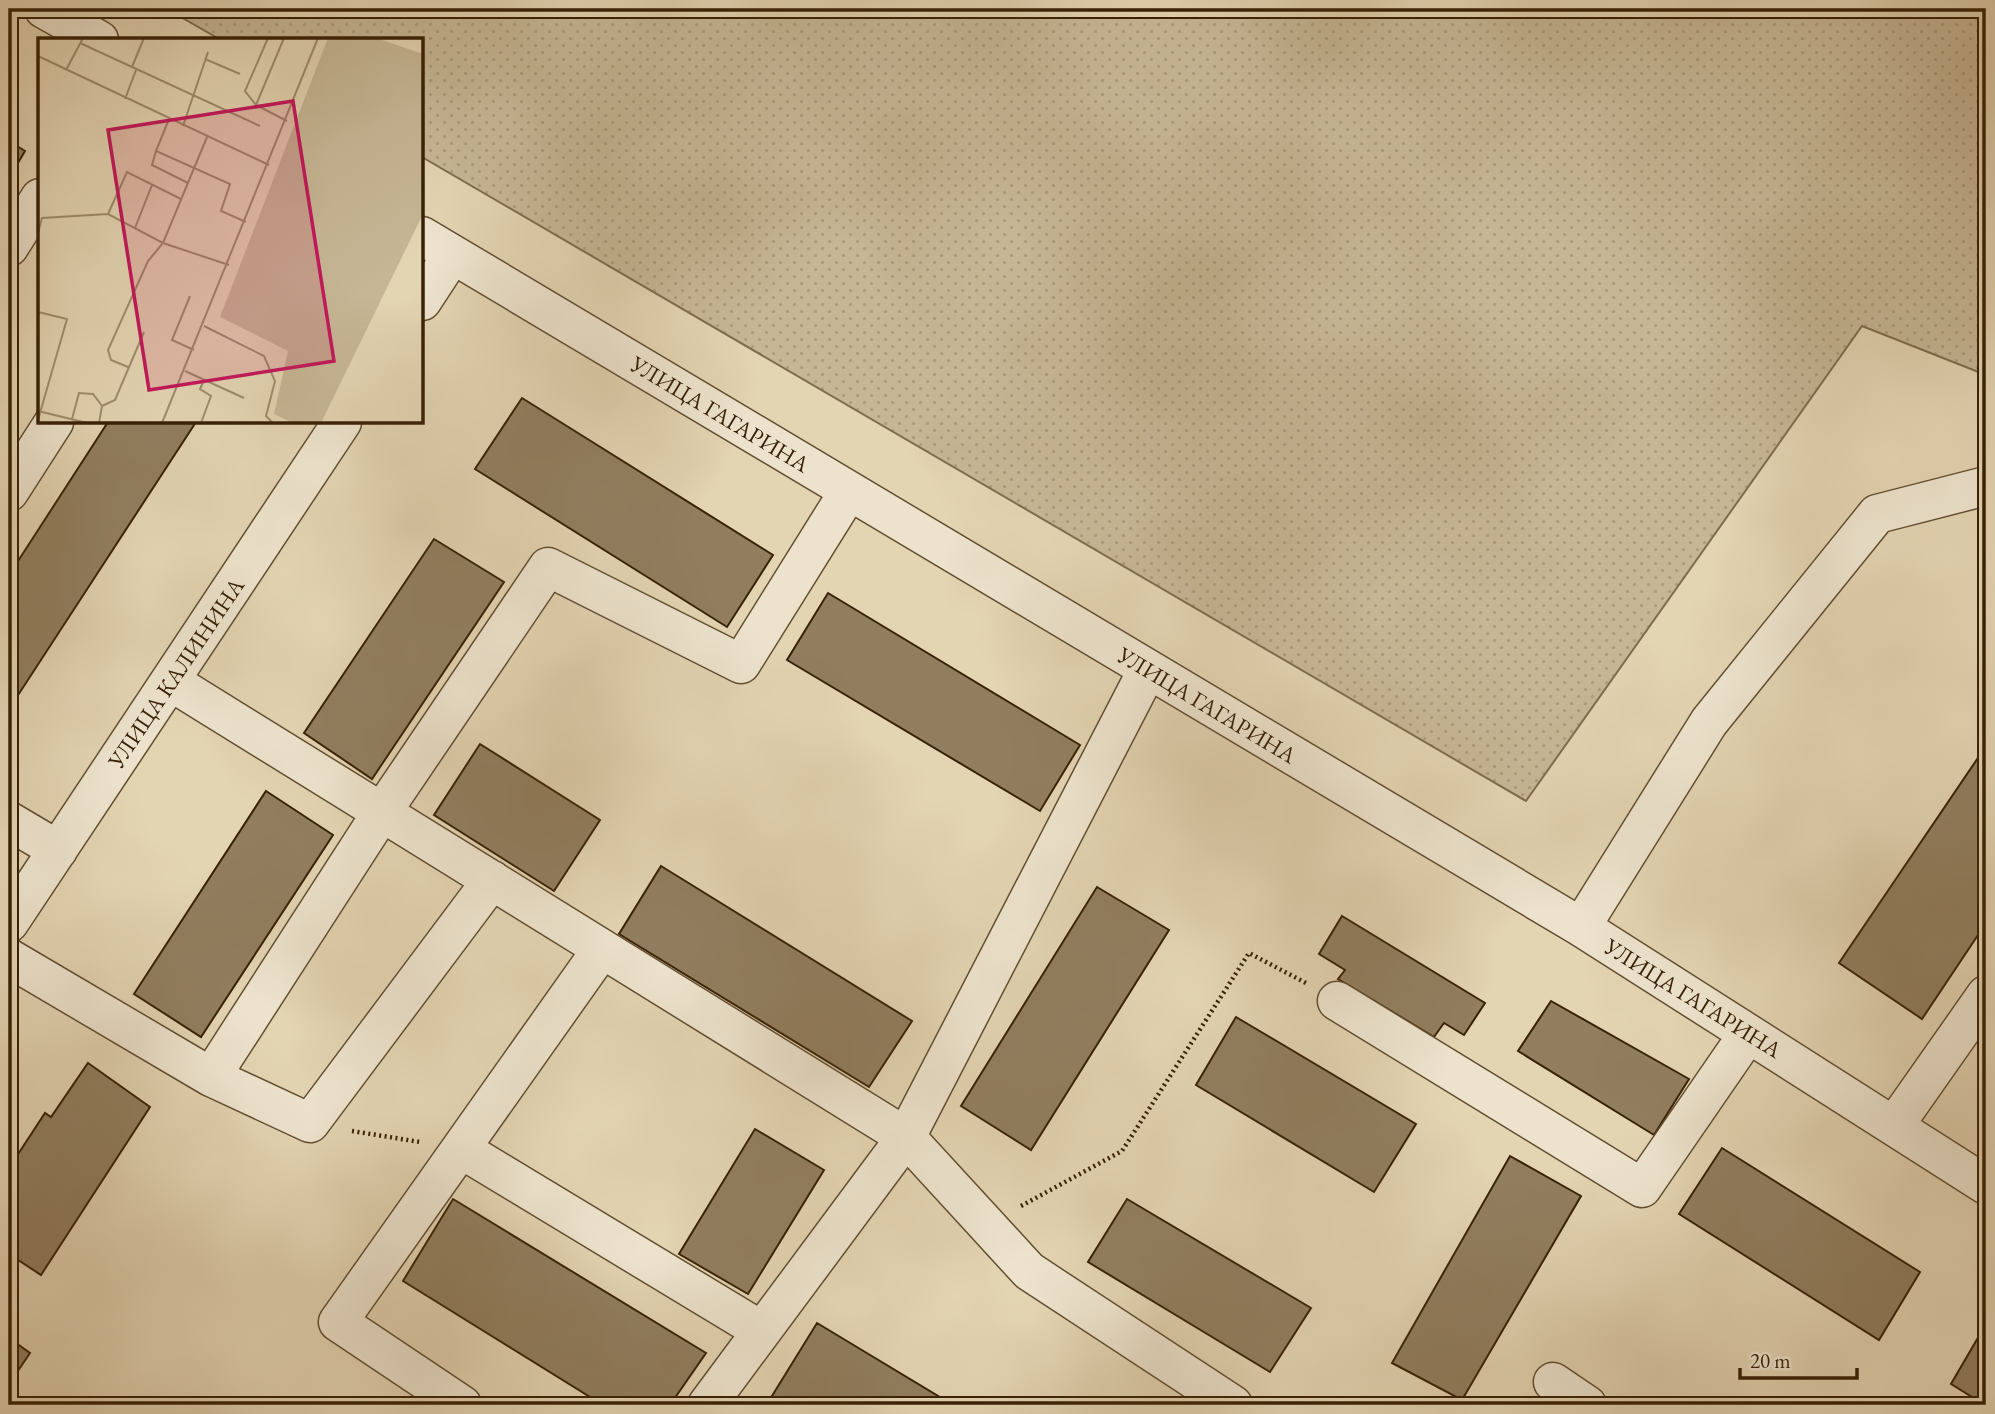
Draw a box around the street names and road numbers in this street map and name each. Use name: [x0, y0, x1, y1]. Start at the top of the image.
street label: УЛИЦА ГАГАРИНА: [624, 348, 816, 480]
street label: УЛИЦА КАЛИНИНА: [100, 571, 252, 775]
street label: УЛИЦА ГАГАРИНА: [1111, 639, 1303, 771]
street label: УЛИЦА ГАГАРИНА: [1598, 931, 1788, 1065]

